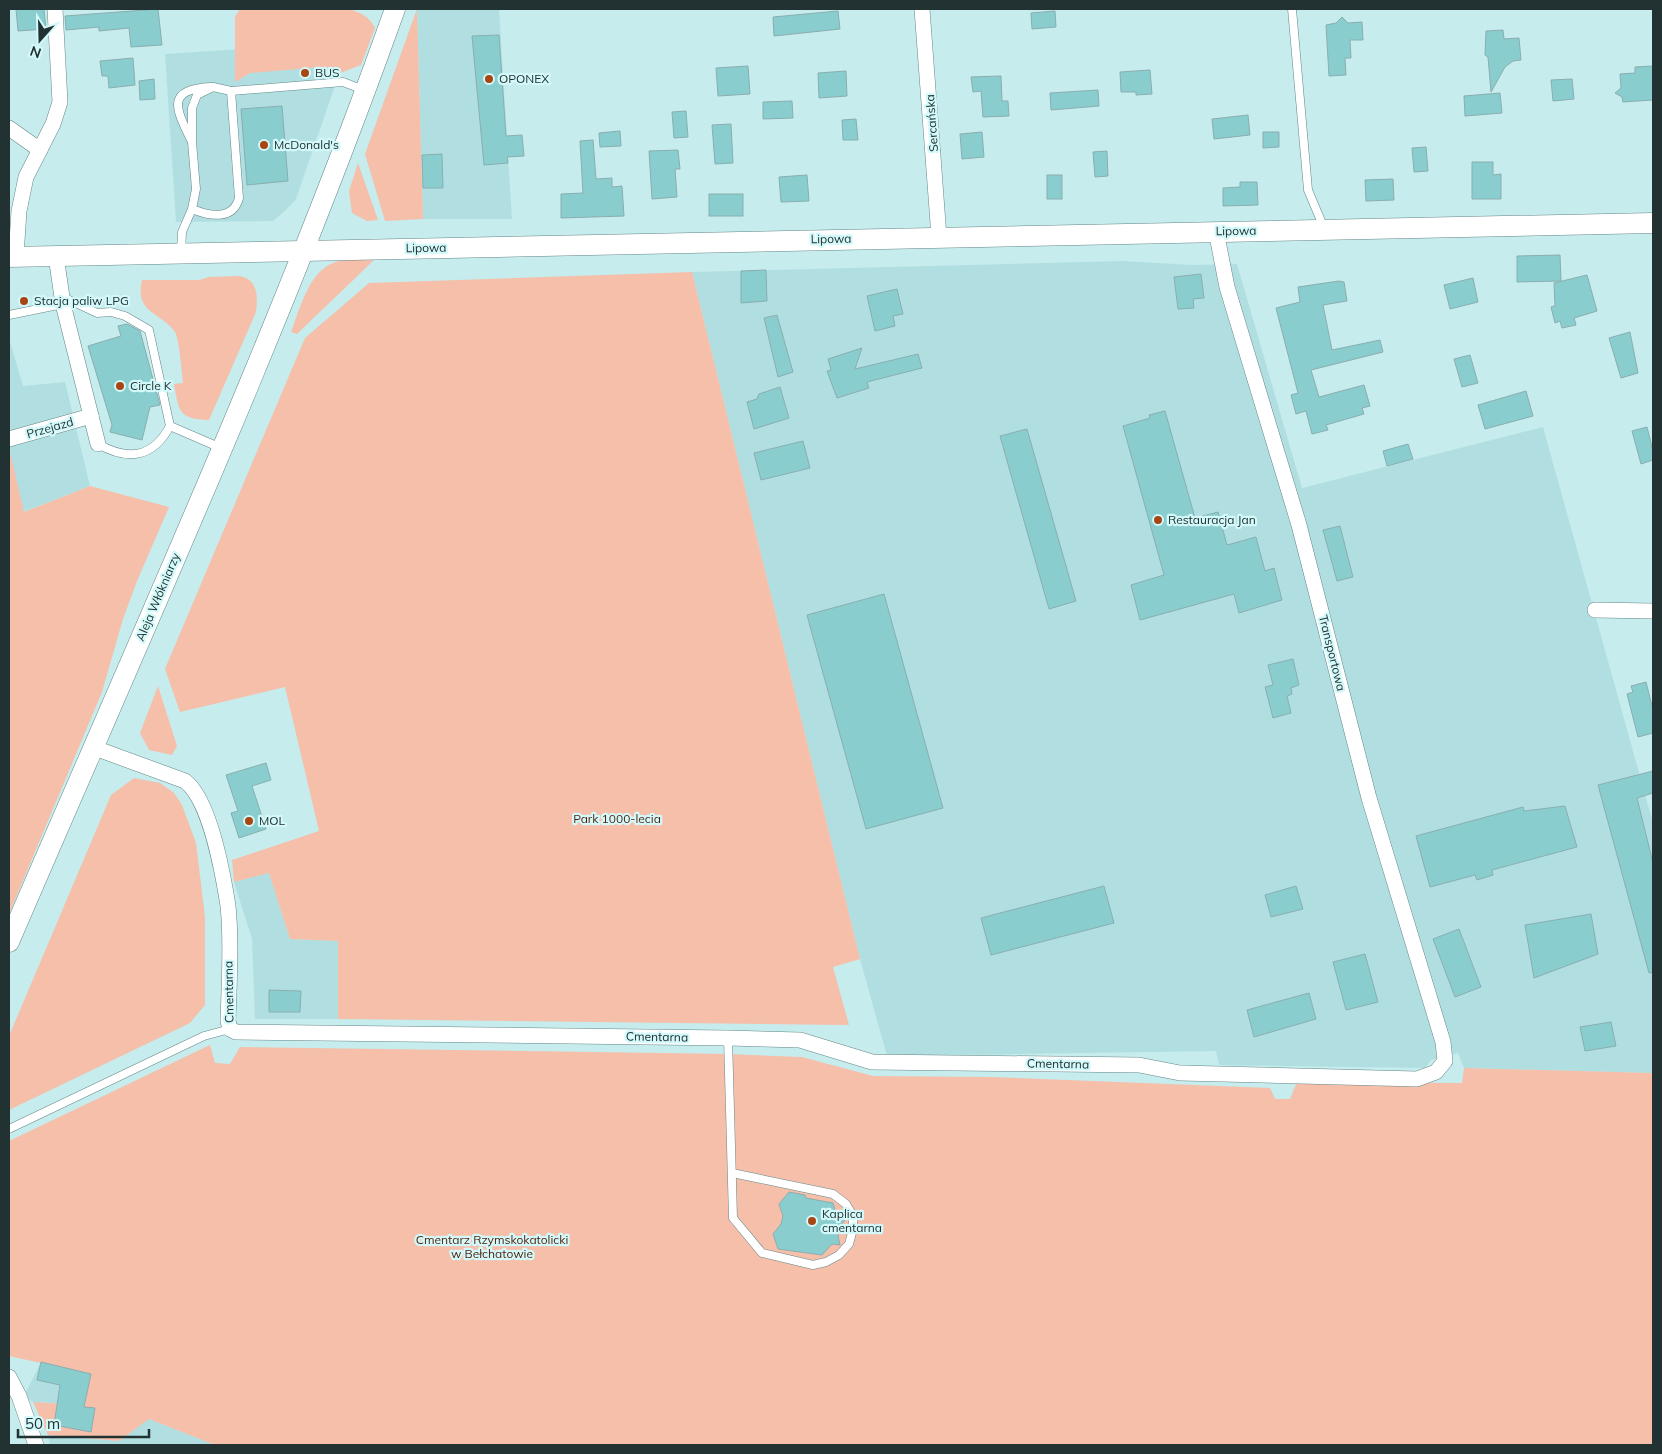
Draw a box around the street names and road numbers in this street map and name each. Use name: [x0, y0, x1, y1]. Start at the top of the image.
street label: Sercańska: [922, 94, 941, 152]
street label: Lipowa: [1215, 223, 1257, 238]
street label: Lipowa: [810, 231, 852, 246]
street label: Lipowa: [405, 240, 447, 255]
street label: Przejazd: [25, 414, 75, 441]
street label: Aleja Włókniarzy: [132, 550, 183, 643]
street label: Transportowa: [1316, 613, 1349, 693]
street label: Cmentarna: [220, 961, 237, 1023]
street label: Cmentarna: [626, 1028, 688, 1045]
street label: Cmentarna: [1027, 1055, 1089, 1072]

